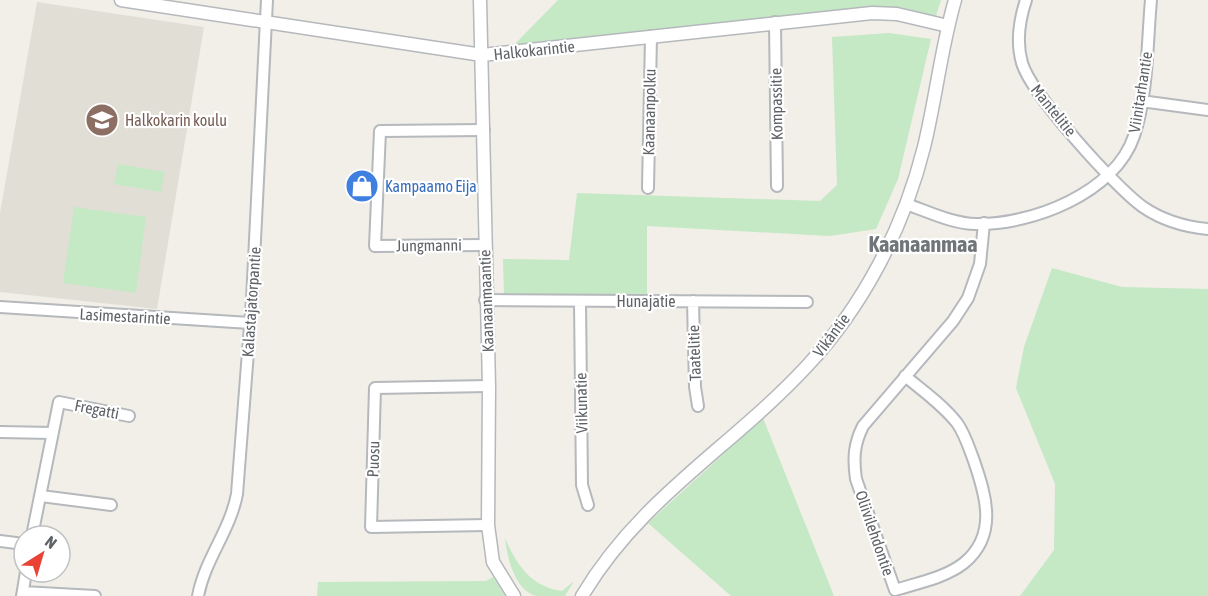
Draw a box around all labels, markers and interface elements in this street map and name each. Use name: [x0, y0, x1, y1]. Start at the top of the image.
street label: Halkokarintie: [493, 37, 575, 63]
street label: Viinitarhantie: [1125, 50, 1155, 134]
street label: Kaanaanpolku: [639, 68, 660, 156]
street label: Kompassitie: [766, 68, 787, 140]
street label: Mantelitie: [1028, 81, 1080, 139]
school or university icon: Halkokarin koulu: [84, 102, 120, 138]
place label: Halkokarin koulu: [125, 111, 227, 129]
shop icon: Kampaamo Eija: [344, 168, 380, 204]
place label: Kampaamo Eija: [385, 177, 477, 196]
district label: Kaanaanmaa: [869, 231, 977, 257]
street label: Jungmanni: [396, 235, 462, 256]
street label: Kalastajatorpantie: [238, 246, 265, 358]
street label: Kaanaanmaantie: [475, 249, 497, 353]
street label: Hunajatie: [617, 292, 675, 311]
street label: Lasimestarintie: [79, 305, 171, 327]
street label: Vikåntie: [809, 310, 853, 360]
street label: Taatelitie: [684, 325, 704, 381]
street label: Viikunatie: [571, 372, 591, 434]
street label: Fregatti: [73, 396, 121, 423]
street label: Puosu: [363, 440, 383, 478]
street label: Oliivilehdontie: [852, 488, 898, 578]
north arrow: [12, 524, 72, 584]
text: N: [42, 532, 60, 552]

